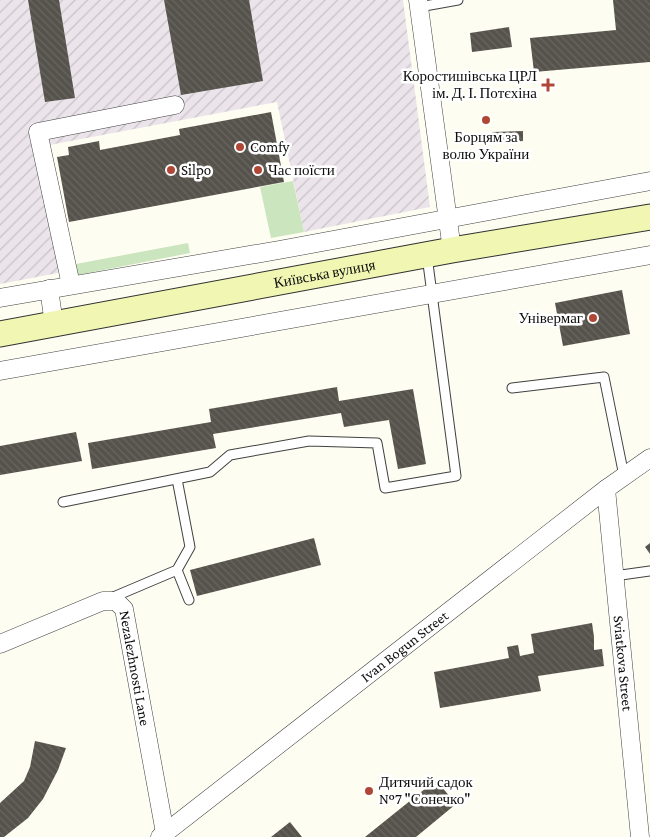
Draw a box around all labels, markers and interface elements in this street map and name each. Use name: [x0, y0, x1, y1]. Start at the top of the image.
place label: Коростишівська ЦРЛ ім. Д. І. Потєхіна: [403, 68, 537, 101]
marker: Коростишівська ЦРЛ ім. Д. І. Потєхіна: [541, 78, 555, 92]
marker: Борцям за волю України: [480, 114, 492, 126]
place label: Борцям за волю України: [443, 129, 529, 162]
place label: Comfy: [250, 139, 290, 156]
marker: Comfy: [234, 141, 246, 153]
place label: Silpo: [181, 162, 211, 179]
place label: Час поїсти: [268, 162, 335, 178]
marker: Silpo: [165, 164, 177, 176]
marker: Час поїсти: [252, 164, 264, 176]
street label: Київська вулиця: [272, 256, 377, 291]
place label: Універмаг: [518, 310, 583, 326]
marker: Універмаг: [587, 312, 599, 324]
street label: Ivan Bogun Street: [358, 607, 452, 685]
street label: Nezalezhnosti Lane: [116, 609, 153, 727]
street label: Sviatkova Street: [610, 615, 636, 713]
place label: Дитячий садок №7 "Сонечко": [379, 774, 474, 807]
marker: Дитячий садок №7 "Сонечко": [363, 785, 375, 797]

